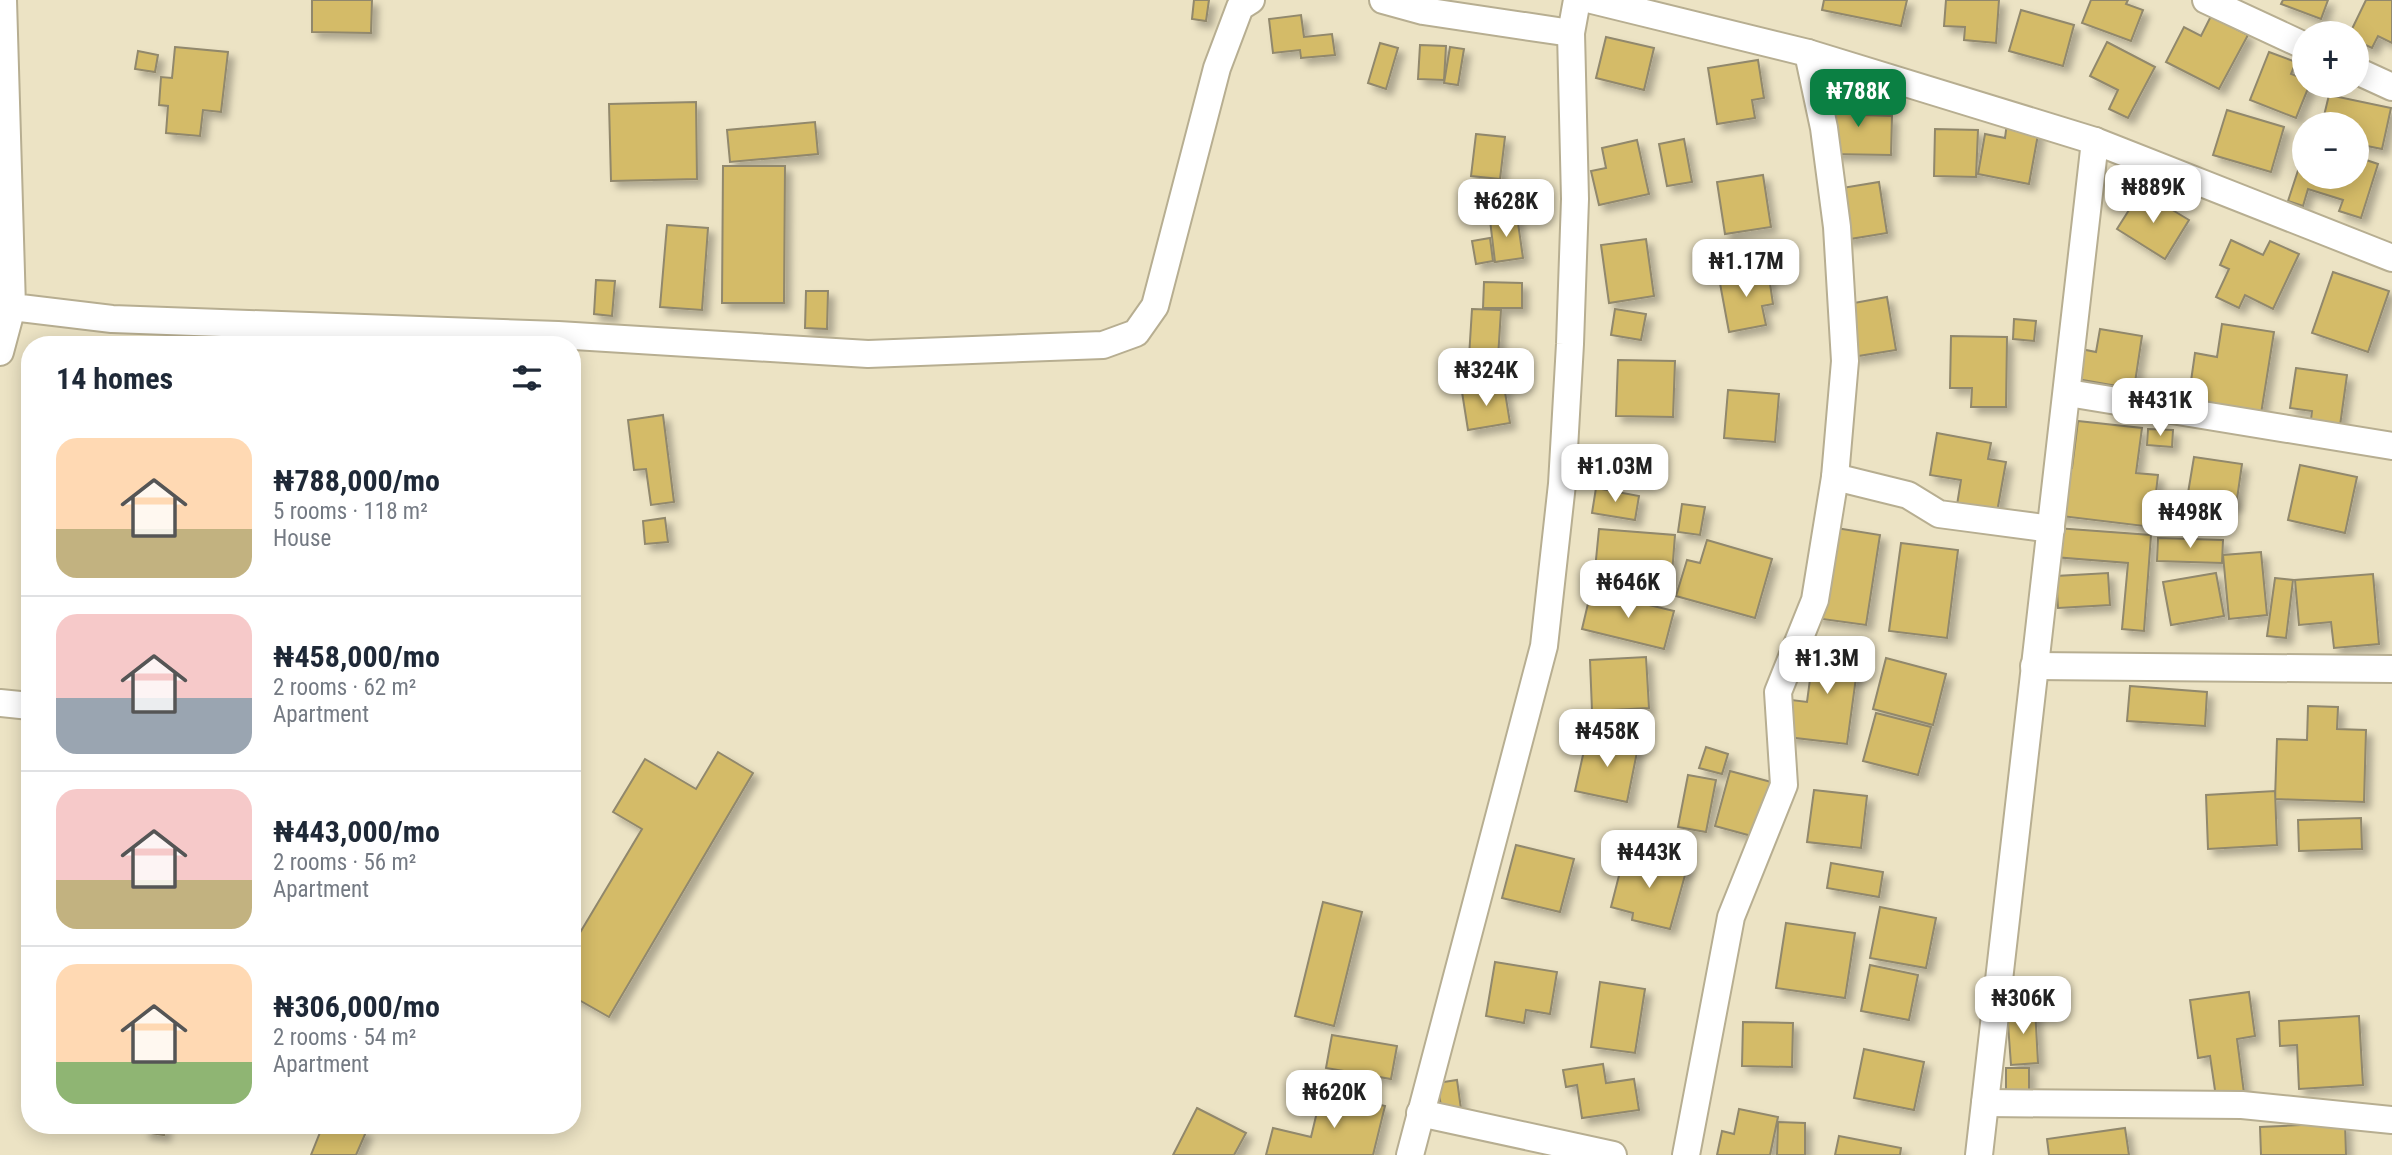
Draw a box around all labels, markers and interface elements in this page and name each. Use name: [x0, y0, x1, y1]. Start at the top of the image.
map controls: [2292, 21, 2369, 189]
button: +: [2292, 21, 2369, 98]
pin: ₦788K: [1809, 69, 1907, 129]
text: ₦788K: [1826, 78, 1890, 105]
button: −: [2292, 112, 2369, 189]
pin: ₦889K: [2104, 166, 2202, 225]
text: ₦889K: [2121, 174, 2185, 201]
pin: ₦628K: [1457, 180, 1555, 239]
text: ₦628K: [1474, 188, 1538, 215]
pin: ₦1.17M: [1689, 240, 1803, 299]
text: ₦1.17M: [1708, 248, 1784, 275]
pin: ₦324K: [1437, 348, 1535, 408]
text: ₦324K: [1454, 357, 1518, 384]
icon: filters: [508, 359, 546, 397]
text: 14 homes: [56, 361, 173, 396]
pin: ₦431K: [2111, 378, 2209, 438]
text: ₦431K: [2128, 387, 2192, 414]
pin: ₦1.03M: [1558, 444, 1672, 504]
text: ₦1.03M: [1577, 453, 1653, 480]
text: ₦788,000/mo: [273, 463, 440, 498]
icon: home: [112, 466, 196, 550]
pin: ₦498K: [2141, 490, 2239, 550]
text: 5 rooms · 118 m²: [273, 498, 428, 525]
text: ₦498K: [2158, 499, 2222, 526]
text: House: [273, 525, 331, 552]
pin: ₦646K: [1579, 560, 1677, 620]
text: ₦646K: [1596, 569, 1660, 596]
pin: ₦1.3M: [1778, 636, 1876, 696]
text: ₦458,000/mo: [273, 639, 440, 674]
icon: home: [112, 642, 196, 726]
text: ₦1.3M: [1795, 645, 1859, 672]
text: 2 rooms · 62 m²: [273, 674, 416, 701]
text: Apartment: [273, 701, 369, 728]
pin: ₦458K: [1558, 710, 1656, 769]
text: ₦458K: [1575, 718, 1639, 745]
text: ₦443,000/mo: [273, 814, 440, 849]
icon: home: [112, 817, 196, 901]
pin: ₦443K: [1600, 830, 1698, 890]
text: ₦443K: [1617, 839, 1681, 866]
text: 2 rooms · 56 m²: [273, 849, 416, 876]
text: Apartment: [273, 876, 369, 903]
pin: ₦306K: [1974, 976, 2072, 1036]
text: ₦306K: [1991, 985, 2055, 1012]
text: ₦306,000/mo: [273, 989, 440, 1024]
icon: home: [112, 992, 196, 1076]
text: 2 rooms · 54 m²: [273, 1024, 416, 1051]
text: Apartment: [273, 1051, 369, 1078]
pin: ₦620K: [1285, 1070, 1383, 1130]
text: ₦620K: [1302, 1079, 1366, 1106]

